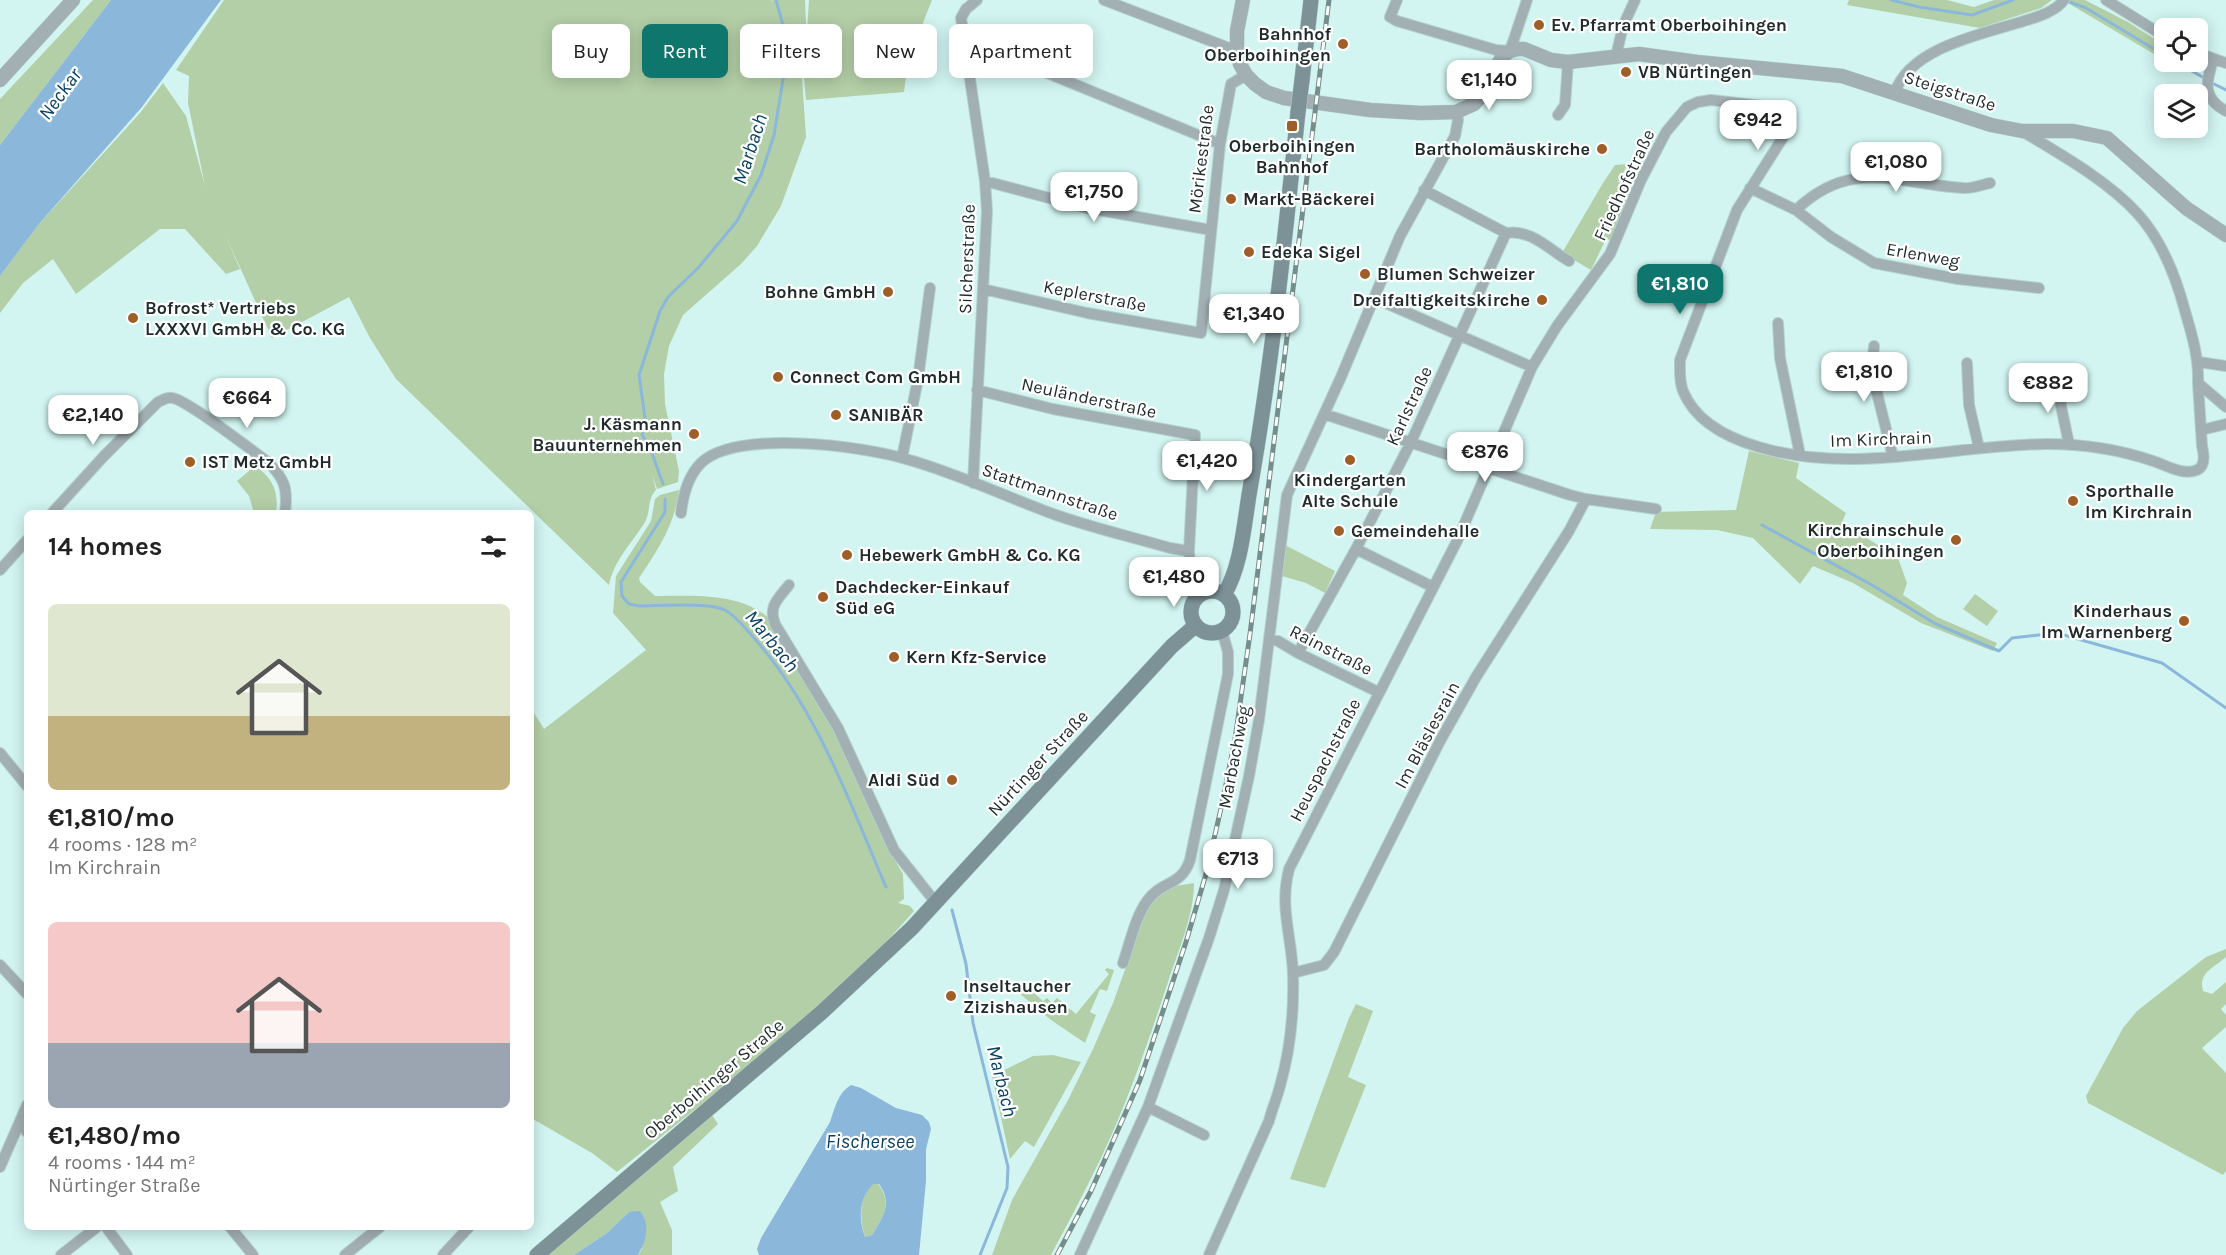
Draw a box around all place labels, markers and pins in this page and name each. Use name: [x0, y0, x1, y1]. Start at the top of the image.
place label: Ev. Pfarramt Oberboihingen: [1551, 14, 1787, 36]
marker: Ev. Pfarramt Oberboihingen: [1532, 18, 1546, 32]
place label: Bahnhof Oberboihingen: [1204, 23, 1331, 66]
marker: Bahnhof Oberboihingen: [1336, 37, 1350, 51]
pin: €1,140: [1440, 60, 1538, 111]
place label: VB Nürtingen: [1638, 61, 1752, 83]
marker: VB Nürtingen: [1619, 65, 1633, 79]
pin: €942: [1722, 100, 1794, 151]
marker: Oberboihingen Bahnhof: [1285, 119, 1299, 133]
place label: Oberboihingen Bahnhof: [1229, 135, 1355, 178]
place label: Bartholomäuskirche: [1414, 138, 1590, 160]
marker: Bartholomäuskirche: [1595, 142, 1609, 156]
pin: €1,080: [1847, 142, 1945, 193]
pin: €1,750: [1045, 172, 1143, 223]
place label: Markt-Bäckerei: [1243, 188, 1375, 210]
marker: Markt-Bäckerei: [1224, 192, 1238, 206]
place label: Edeka Sigel: [1261, 241, 1361, 263]
marker: Edeka Sigel: [1242, 245, 1256, 259]
place label: Blumen Schweizer: [1377, 263, 1535, 285]
pin: €1,810: [1631, 264, 1729, 315]
marker: Blumen Schweizer: [1358, 267, 1372, 281]
place label: Bohne GmbH: [765, 281, 876, 303]
marker: Bohne GmbH: [881, 285, 895, 299]
place label: Dreifaltigkeitskirche: [1352, 289, 1530, 311]
marker: Dreifaltigkeitskirche: [1535, 293, 1549, 307]
pin: €1,340: [1205, 294, 1303, 345]
place label: Bofrost* Vertriebs LXXXVI GmbH & Co. KG: [145, 297, 345, 340]
marker: Bofrost* Vertriebs LXXXVI GmbH & Co. KG: [126, 311, 140, 325]
pin: €1,810: [1815, 352, 1913, 403]
pin: €882: [2012, 363, 2084, 414]
place label: Connect Com GmbH: [790, 366, 961, 388]
marker: Connect Com GmbH: [771, 370, 785, 384]
pin: €664: [211, 378, 283, 429]
pin: €2,140: [44, 395, 142, 446]
place label: SANIBÄR: [848, 404, 924, 426]
marker: SANIBÄR: [829, 408, 843, 422]
place label: J. Käsmann Bauunternehmen: [533, 413, 682, 456]
marker: J. Käsmann Bauunternehmen: [687, 427, 701, 441]
pin: €876: [1449, 432, 1521, 483]
pin: €1,420: [1158, 441, 1256, 492]
place label: IST Metz GmbH: [202, 451, 332, 473]
marker: Kindergarten Alte Schule: [1343, 453, 1357, 467]
marker: IST Metz GmbH: [183, 455, 197, 469]
place label: Kindergarten Alte Schule: [1294, 469, 1406, 512]
place label: Sporthalle Im Kirchrain: [2085, 480, 2192, 523]
marker: Sporthalle Im Kirchrain: [2066, 494, 2080, 508]
place label: Kirchrainschule Oberboihingen: [1807, 519, 1944, 562]
place label: Gemeindehalle: [1351, 520, 1479, 542]
marker: Gemeindehalle: [1332, 524, 1346, 538]
marker: Kirchrainschule Oberboihingen: [1949, 533, 1963, 547]
place label: Hebewerk GmbH & Co. KG: [859, 544, 1081, 566]
marker: Hebewerk GmbH & Co. KG: [840, 548, 854, 562]
pin: €1,480: [1125, 557, 1223, 608]
place label: Dachdecker-Einkauf Süd eG: [835, 576, 1010, 619]
marker: Dachdecker-Einkauf Süd eG: [816, 590, 830, 604]
place label: Kinderhaus Im Warnenberg: [2041, 600, 2173, 643]
marker: Kinderhaus Im Warnenberg: [2177, 614, 2191, 628]
place label: Kern Kfz-Service: [906, 646, 1047, 668]
marker: Kern Kfz-Service: [887, 650, 901, 664]
place label: Aldi Süd: [868, 769, 940, 791]
marker: Aldi Süd: [945, 773, 959, 787]
pin: €713: [1202, 839, 1274, 890]
place label: Inseltaucher Zizishausen: [963, 975, 1070, 1018]
marker: Inseltaucher Zizishausen: [944, 989, 958, 1003]

